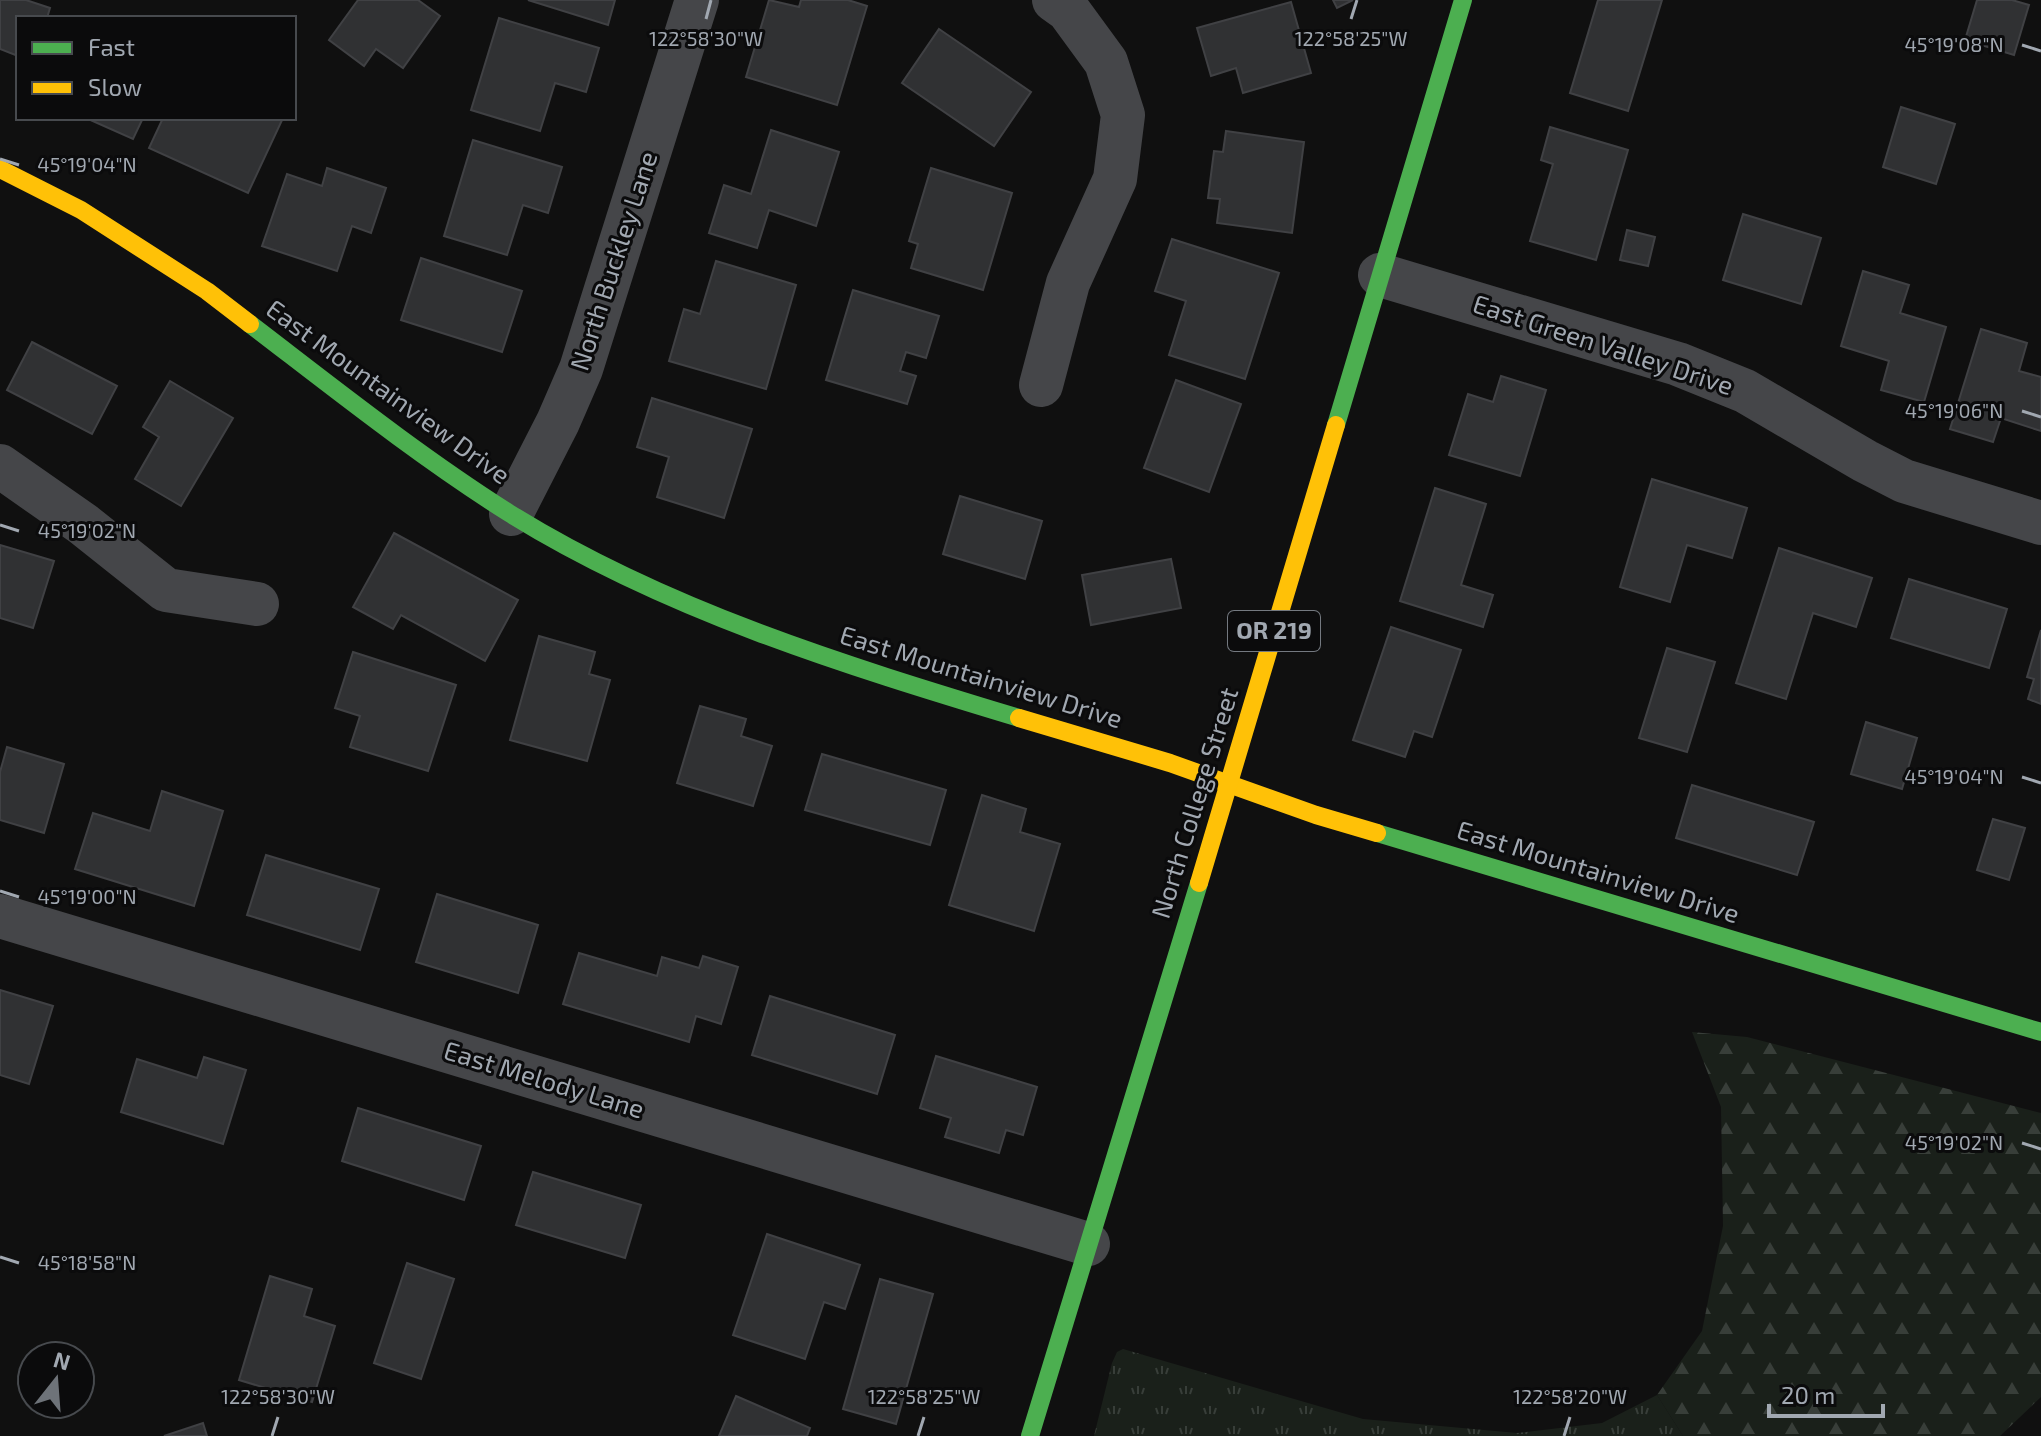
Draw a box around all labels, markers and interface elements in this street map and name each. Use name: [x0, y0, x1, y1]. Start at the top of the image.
legend: [16, 16, 296, 120]
text: 122°58'30"W: [649, 26, 763, 50]
text: 122°58'25"W: [1295, 26, 1407, 50]
text: Fast: [88, 32, 135, 61]
text: 45°19'08"N: [1904, 32, 2004, 56]
text: Slow: [88, 72, 142, 101]
street label: North Buckley Lane: [563, 147, 663, 374]
text: 45°19'04"N: [37, 152, 137, 176]
street label: East Green Valley Drive: [1469, 287, 1737, 400]
street label: East Mountainview Drive: [261, 292, 517, 490]
text: 45°19'06"N: [1905, 398, 2003, 422]
text: 45°19'02"N: [38, 518, 136, 542]
road number: OR 219: [1228, 611, 1320, 651]
street label: East Mountainview Drive: [837, 618, 1126, 733]
street label: North College Street: [1144, 683, 1243, 922]
text: 45°19'04"N: [1904, 764, 2004, 788]
street label: East Mountainview Drive: [1454, 813, 1743, 928]
text: 45°19'00"N: [37, 884, 137, 908]
street label: East Melody Lane: [441, 1033, 648, 1124]
text: 45°19'02"N: [1905, 1130, 2003, 1154]
text: 45°18'58"N: [38, 1250, 136, 1274]
north arrow: [16, 1340, 96, 1420]
text: N: [51, 1345, 74, 1375]
scale bar: [1769, 1368, 1883, 1418]
text: 20 m: [1781, 1380, 1835, 1409]
text: 122°58'30"W: [221, 1384, 335, 1408]
text: 122°58'25"W: [868, 1384, 980, 1408]
text: 122°58'20"W: [1513, 1384, 1627, 1408]

